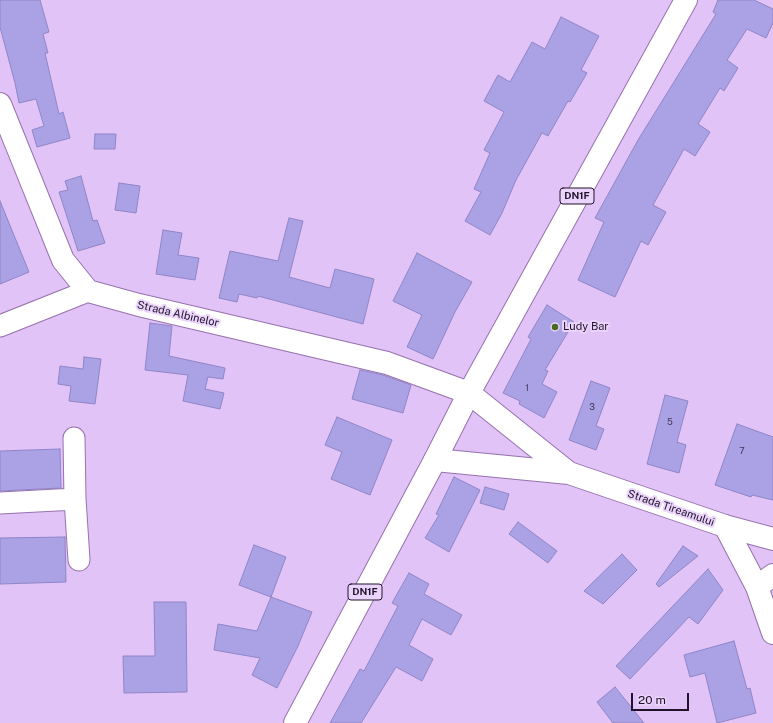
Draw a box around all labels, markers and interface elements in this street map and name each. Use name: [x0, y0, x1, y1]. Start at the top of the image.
road number: DN1F: [560, 188, 594, 204]
street label: Strada Albinelor: [136, 298, 220, 330]
place label: Ludy Bar: [563, 320, 609, 334]
marker: Ludy Bar: [550, 322, 560, 332]
house number: 1: [525, 383, 529, 393]
house number: 3: [589, 402, 595, 412]
house number: 5: [667, 417, 673, 427]
house number: 7: [739, 446, 745, 456]
street label: Strada Tireamului: [626, 487, 716, 529]
road number: DN1F: [348, 584, 382, 600]
scale bar: [633, 685, 691, 711]
text: 20 m: [638, 693, 666, 707]

